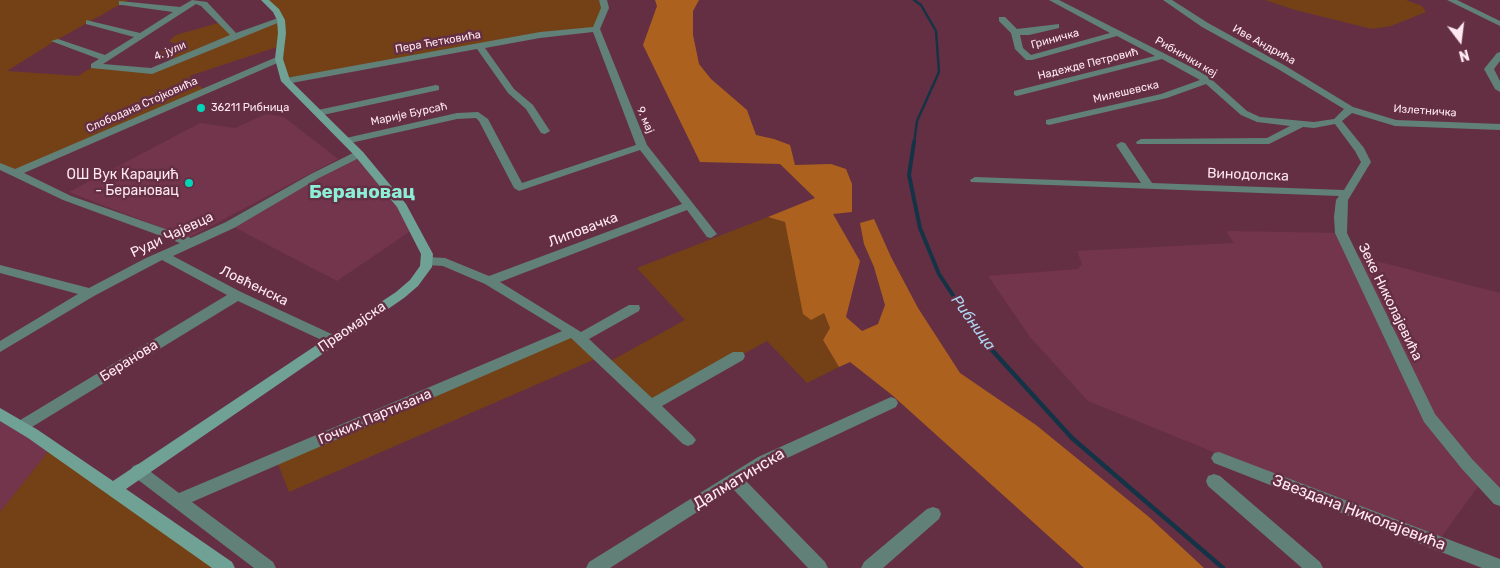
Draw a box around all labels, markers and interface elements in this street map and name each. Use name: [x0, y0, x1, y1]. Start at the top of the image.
north arrow: [1435, 15, 1485, 65]
street label: Иве Андрића: [1230, 22, 1298, 68]
street label: Гриничка: [1029, 26, 1081, 52]
street label: Пера Ћетковића: [394, 28, 482, 56]
street label: Рибнички кеј: [1153, 34, 1219, 80]
street label: 4. јули: [152, 38, 188, 64]
street label: Надежде Петровић: [1036, 45, 1140, 83]
text: N: [1457, 45, 1471, 64]
street label: Слободана Стојковића: [84, 74, 200, 136]
street label: Милешевска: [1092, 78, 1160, 106]
street label: Марије Бурсаћ: [369, 99, 449, 129]
place label: 36211 Рибница: [211, 101, 289, 115]
marker: 36211 Рибница: [195, 102, 207, 114]
street label: Излетничка: [1393, 102, 1457, 120]
street label: 9. мај: [634, 105, 656, 135]
street label: Винодолска: [1207, 165, 1289, 185]
place label: ОШ Вук Караџић - Берановац: [67, 167, 179, 200]
marker: ОШ Вук Караџић - Берановац: [183, 177, 195, 189]
district label: Берановац: [309, 182, 415, 204]
street label: Руди Чајевца: [128, 208, 216, 262]
street label: Липовачка: [546, 209, 620, 251]
street label: Зеке Николајевића: [1354, 241, 1426, 363]
street label: Ловћенска: [217, 262, 291, 310]
water label: Рибница: [947, 292, 999, 354]
street label: Првомајска: [315, 298, 389, 356]
street label: Беранова: [97, 337, 161, 385]
street label: Гочких Партизана: [316, 386, 434, 448]
street label: Далматинска: [690, 444, 788, 514]
street label: Звездана Николајевића: [1270, 471, 1448, 555]

